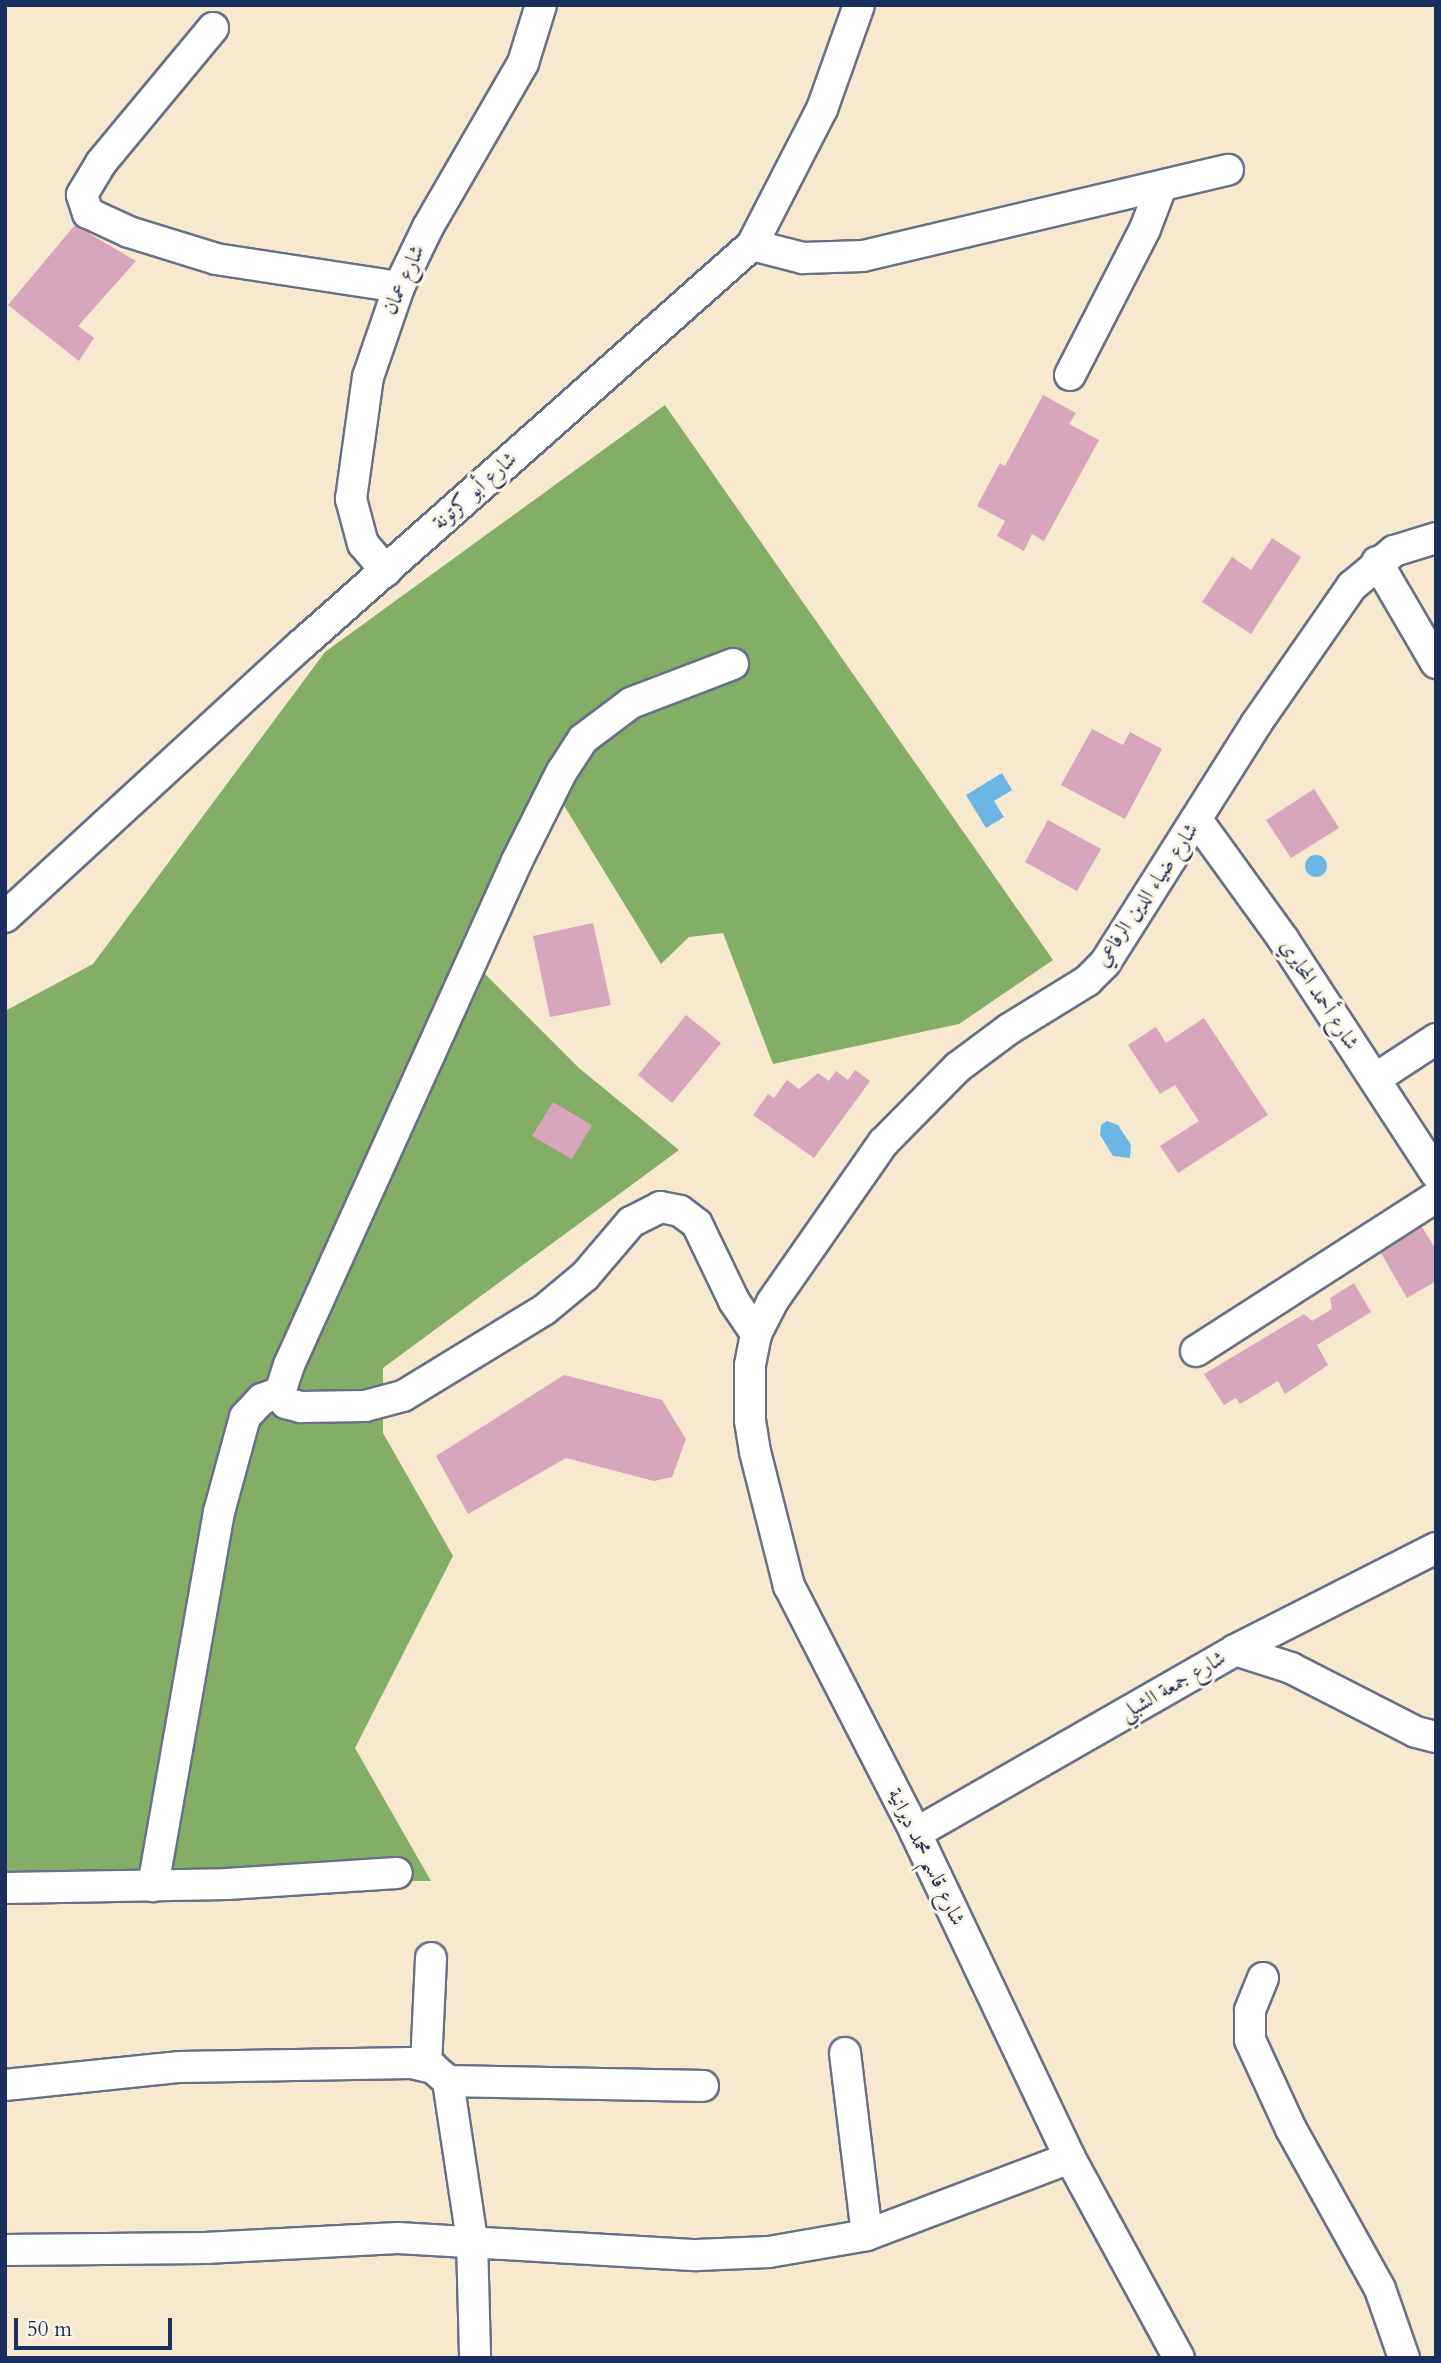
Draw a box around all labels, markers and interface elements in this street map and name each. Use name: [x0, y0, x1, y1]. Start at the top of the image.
street label: شارع عمان: [377, 241, 431, 319]
street label: شارع أبو كرتونة: [428, 447, 522, 535]
street label: شارع ضياء الدين الرفاعي: [1090, 819, 1204, 971]
street label: شارع أحمد المحايري: [1274, 935, 1364, 1055]
street label: شارع جمعة الشبلي: [1116, 1646, 1230, 1726]
street label: شارع قاسم محمد ديرانية: [882, 1784, 970, 1930]
scale bar: [18, 2304, 175, 2348]
text: 50 m: [27, 2315, 72, 2344]

